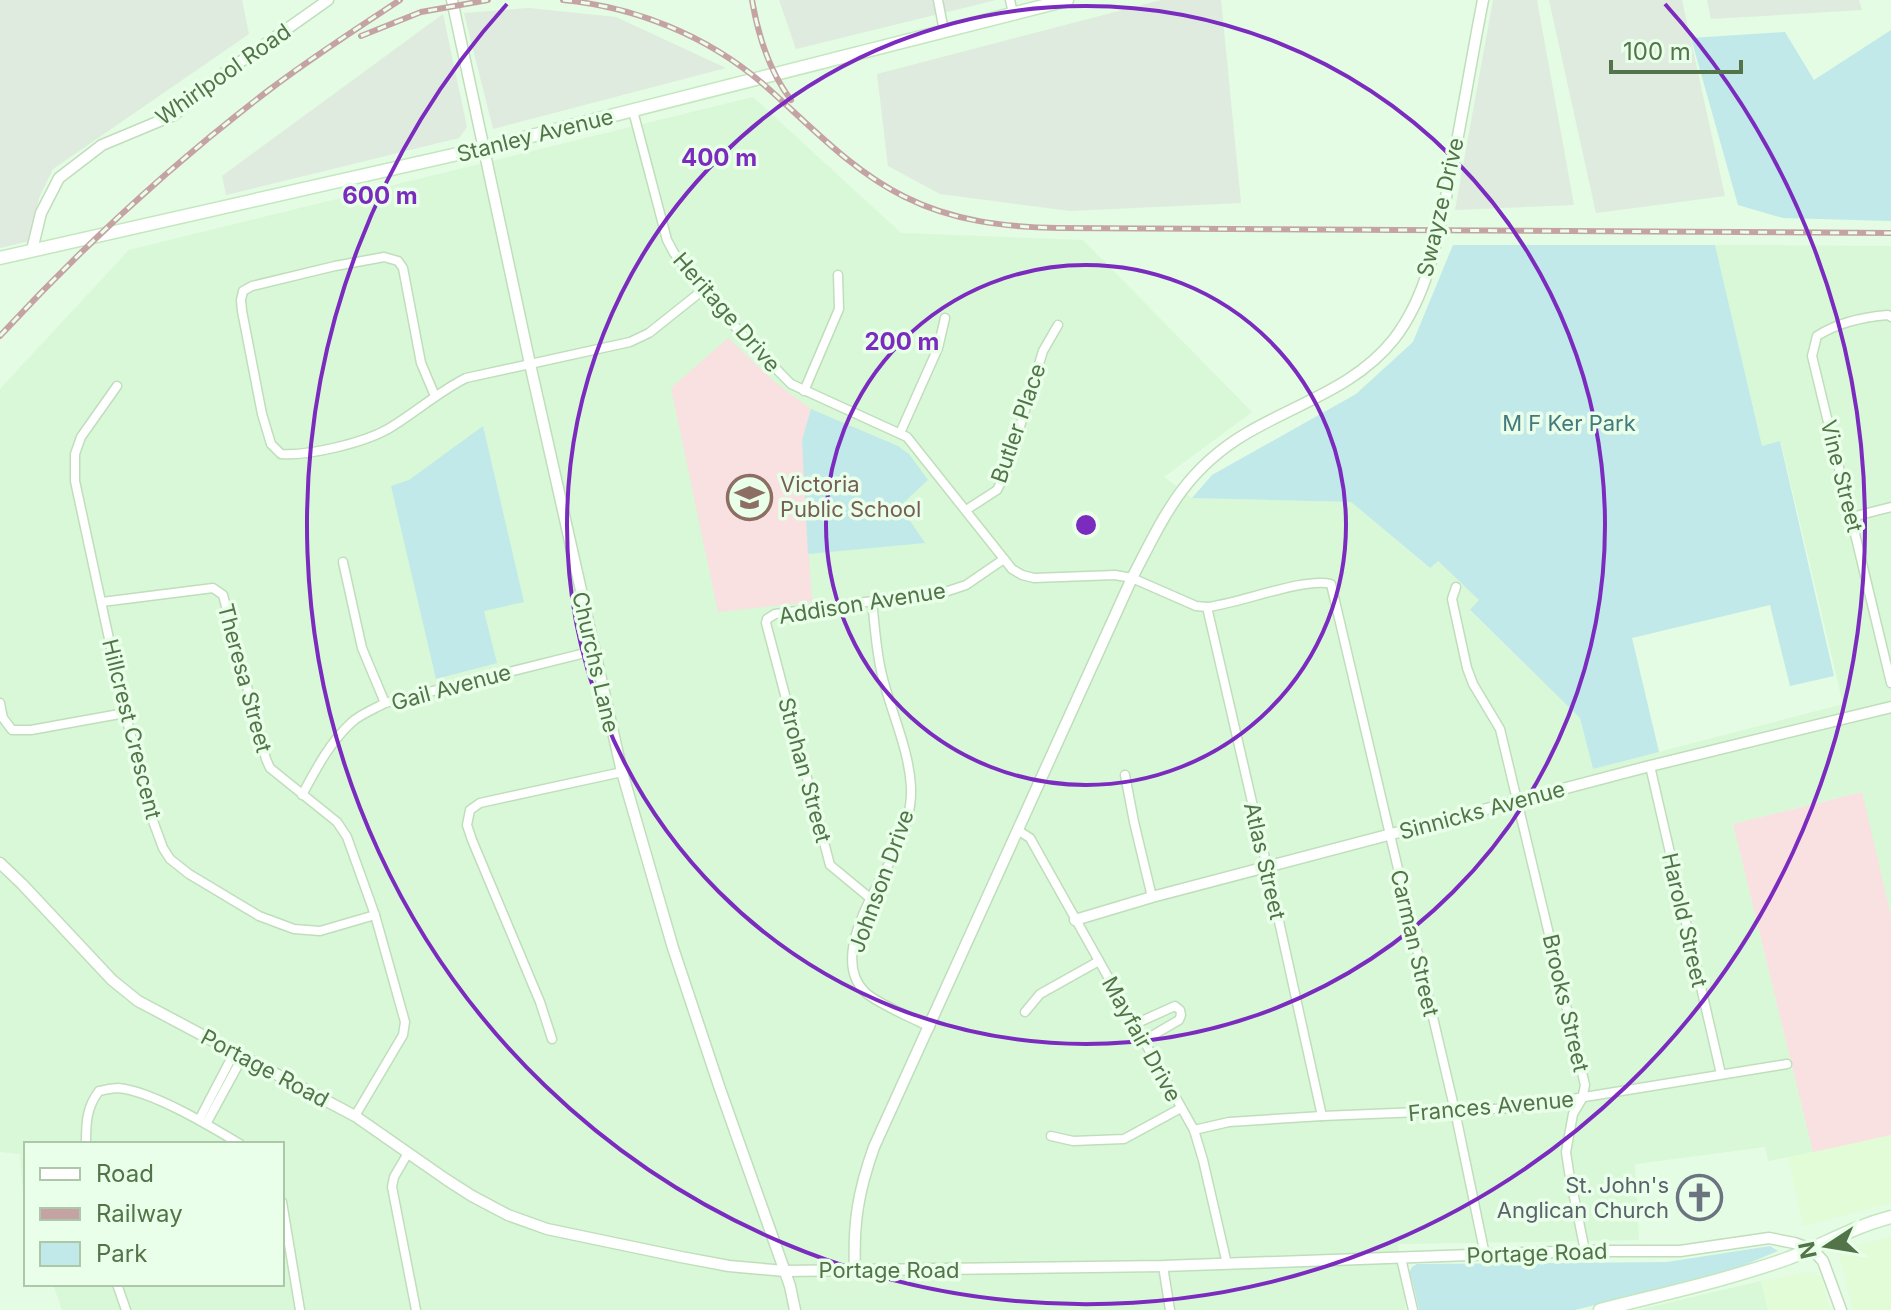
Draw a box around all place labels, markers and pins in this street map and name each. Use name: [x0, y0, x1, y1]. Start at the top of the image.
place label: Victoria Public School: [780, 471, 921, 522]
school or university icon: Victoria Public School: [725, 473, 773, 521]
centre of rings: [1072, 511, 1100, 539]
place label: St. John's Anglican Church: [1497, 1172, 1669, 1223]
church icon: St. John's Anglican Church: [1676, 1174, 1724, 1222]

